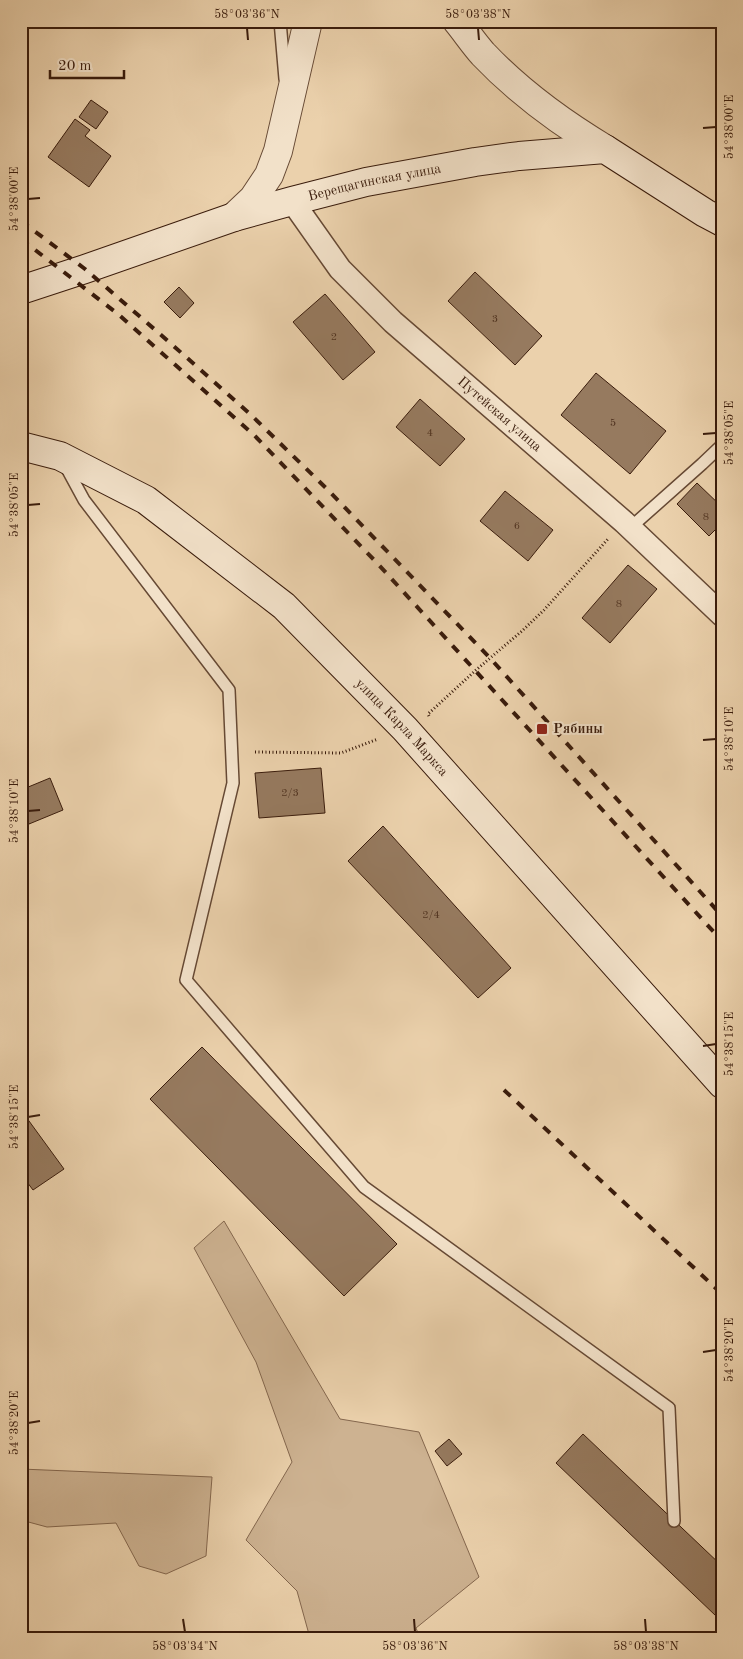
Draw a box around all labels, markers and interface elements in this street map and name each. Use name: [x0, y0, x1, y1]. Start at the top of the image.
text: 58°03'36"N: [214, 8, 280, 21]
text: 58°03'38"N: [445, 8, 511, 21]
scale bar: [50, 48, 124, 80]
text: 20 m: [58, 59, 92, 74]
text: 54°38'00"E: [723, 95, 736, 159]
street label: Верещагинская улица: [306, 161, 442, 204]
text: 54°38'00"E: [8, 167, 21, 231]
house number: 3: [492, 314, 498, 325]
house number: 2: [331, 332, 337, 343]
street label: Путейская улица: [455, 374, 544, 454]
text: 54°38'05"E: [723, 401, 736, 465]
house number: 5: [610, 418, 616, 429]
house number: 4: [427, 428, 433, 439]
text: 54°38'05"E: [8, 473, 21, 537]
house number: 8: [703, 512, 709, 523]
house number: 6: [514, 521, 520, 532]
house number: 8: [616, 599, 622, 610]
street label: улица Карла Маркса: [353, 676, 451, 779]
text: 54°38'10"E: [723, 707, 736, 771]
marker: Рябины: [535, 722, 549, 736]
place label: Рябины: [553, 722, 603, 736]
text: 54°38'10"E: [8, 779, 21, 843]
house number: 2/3: [281, 788, 299, 799]
house number: 2/4: [422, 910, 440, 921]
text: 54°38'15"E: [723, 1012, 736, 1076]
text: 54°38'15"E: [8, 1085, 21, 1149]
text: 54°38'20"E: [723, 1318, 736, 1382]
text: 54°38'20"E: [8, 1391, 21, 1455]
text: 58°03'34"N: [152, 1640, 218, 1653]
text: 58°03'36"N: [382, 1640, 448, 1653]
text: 58°03'38"N: [613, 1640, 679, 1653]

